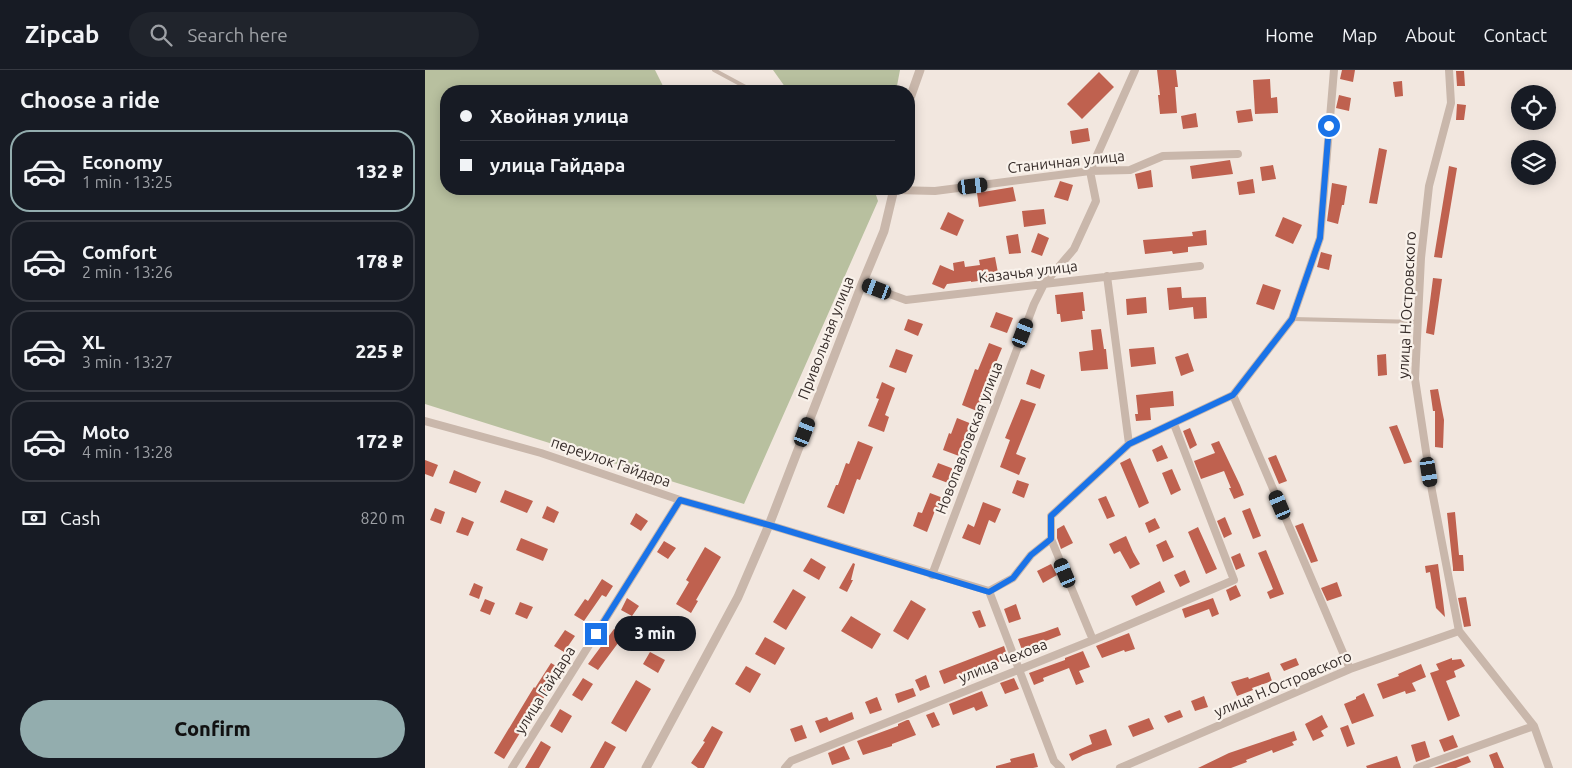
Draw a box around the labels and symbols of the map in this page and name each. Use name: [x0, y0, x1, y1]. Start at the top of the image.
route start: [1318, 115, 1340, 137]
street label: Станичная улица: [1006, 147, 1125, 176]
car: [957, 177, 988, 195]
street label: улица Н.Островского: [1394, 231, 1419, 379]
street label: Казачья улица: [977, 257, 1079, 286]
street label: Привольная улица: [794, 274, 857, 402]
car: [860, 277, 893, 301]
car: [1010, 316, 1035, 350]
street label: Новопавловская улица: [932, 359, 1005, 516]
car: [792, 415, 817, 449]
street label: переулок Гайдара: [549, 433, 673, 490]
car: [1419, 456, 1438, 488]
car: [1267, 488, 1292, 522]
car: [1052, 556, 1077, 590]
callout: 3 min: [613, 616, 696, 652]
route end: [585, 623, 607, 645]
street label: улица Чехова: [956, 635, 1050, 686]
street label: улица Гайдара: [511, 643, 578, 737]
street label: улица Н.Островского: [1212, 647, 1354, 720]

